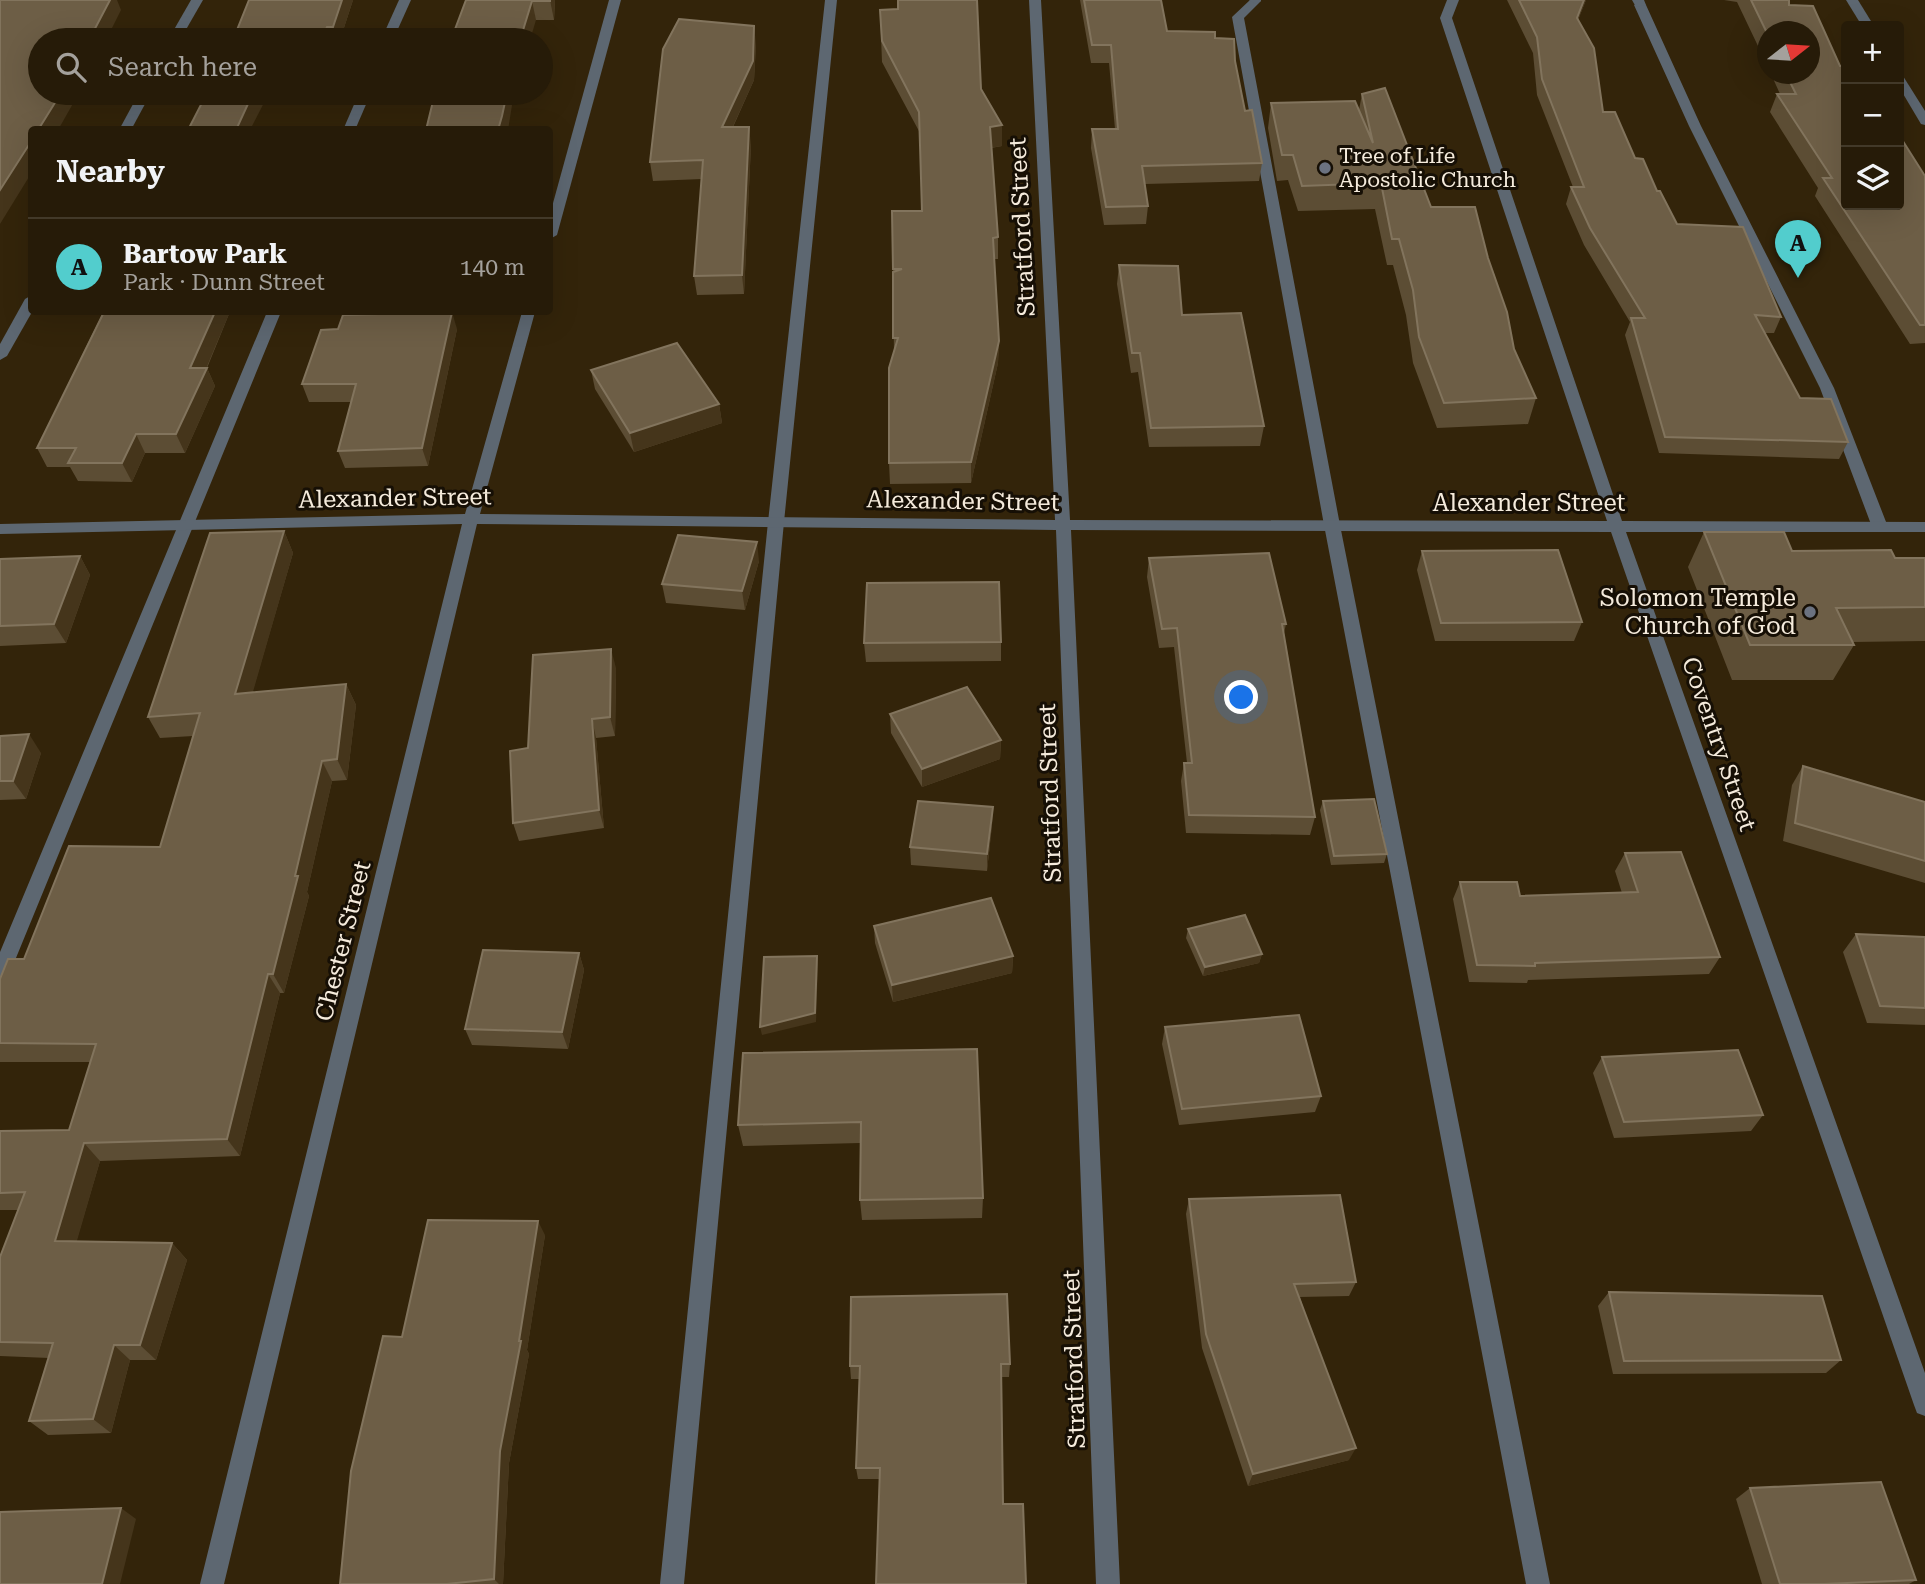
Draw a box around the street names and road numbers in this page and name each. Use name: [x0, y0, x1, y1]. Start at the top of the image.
street label: Stratford Street: [1003, 137, 1041, 317]
street label: Alexander Street: [298, 482, 492, 514]
street label: Alexander Street: [866, 485, 1060, 517]
street label: Alexander Street: [1432, 489, 1626, 517]
street label: Coventry Street: [1676, 653, 1762, 835]
street label: Stratford Street: [1033, 703, 1067, 883]
street label: Chester Street: [310, 858, 376, 1024]
street label: Stratford Street: [1057, 1269, 1091, 1449]

